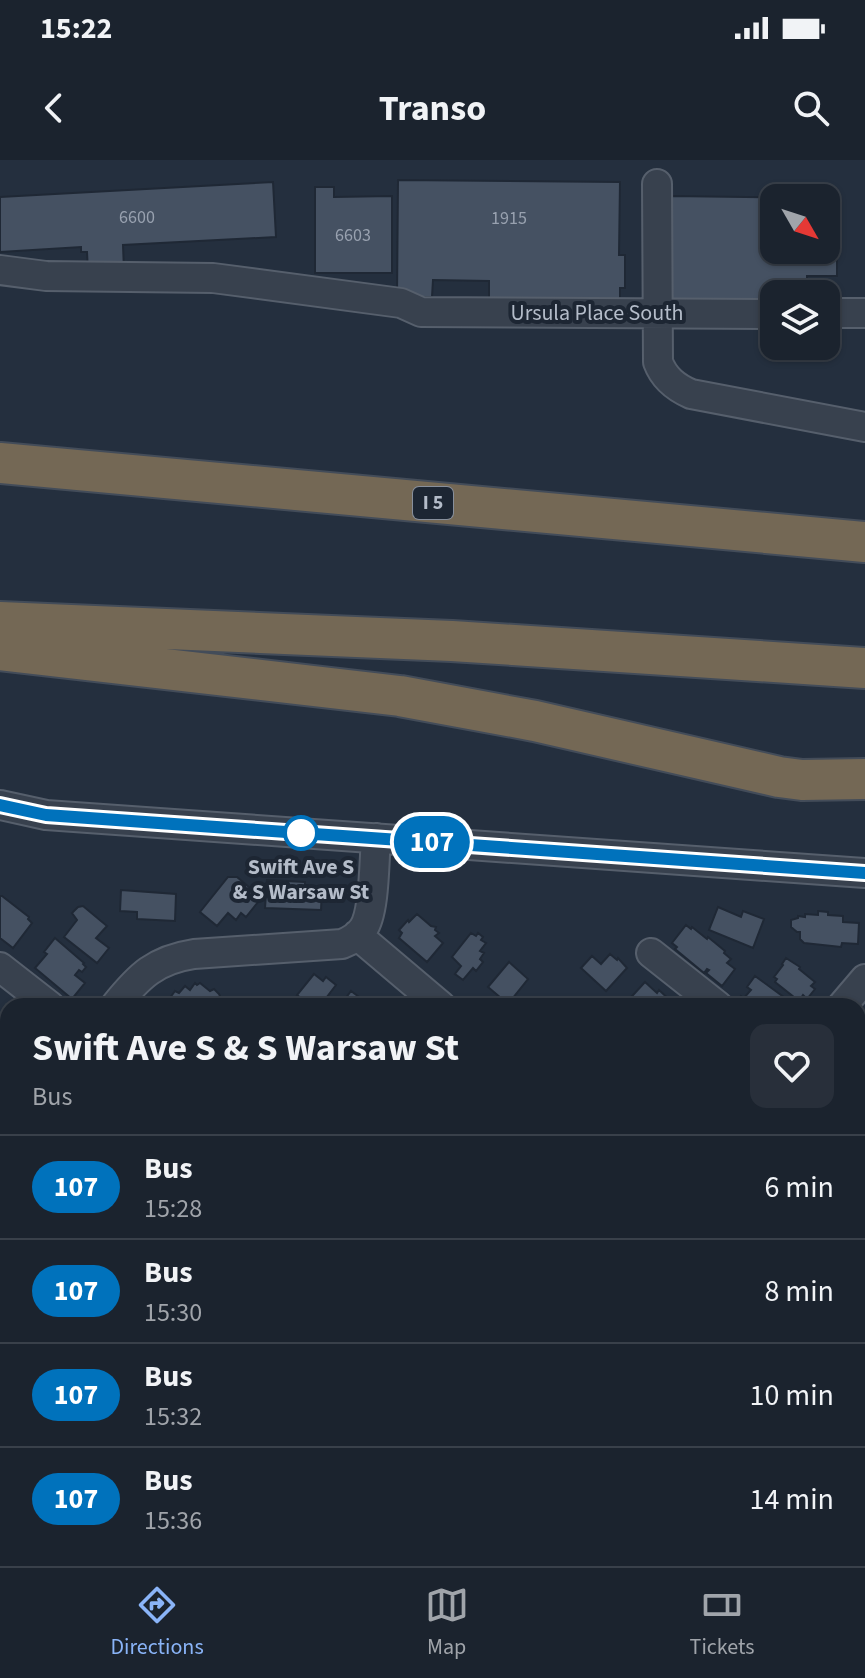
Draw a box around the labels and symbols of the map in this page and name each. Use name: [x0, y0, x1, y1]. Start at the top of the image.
north arrow: [760, 184, 840, 264]
house number: 6600: [119, 205, 155, 230]
house number: 1915: [491, 206, 527, 231]
house number: 6603: [335, 223, 371, 248]
street label: Ursula Place South: [510, 297, 684, 329]
road number: I 5: [413, 487, 453, 519]
marker: Swift Ave S & S Warsaw St: [284, 816, 318, 850]
line badge: 107: [386, 816, 478, 868]
place label: Swift Ave S & S Warsaw St: [233, 851, 370, 908]

